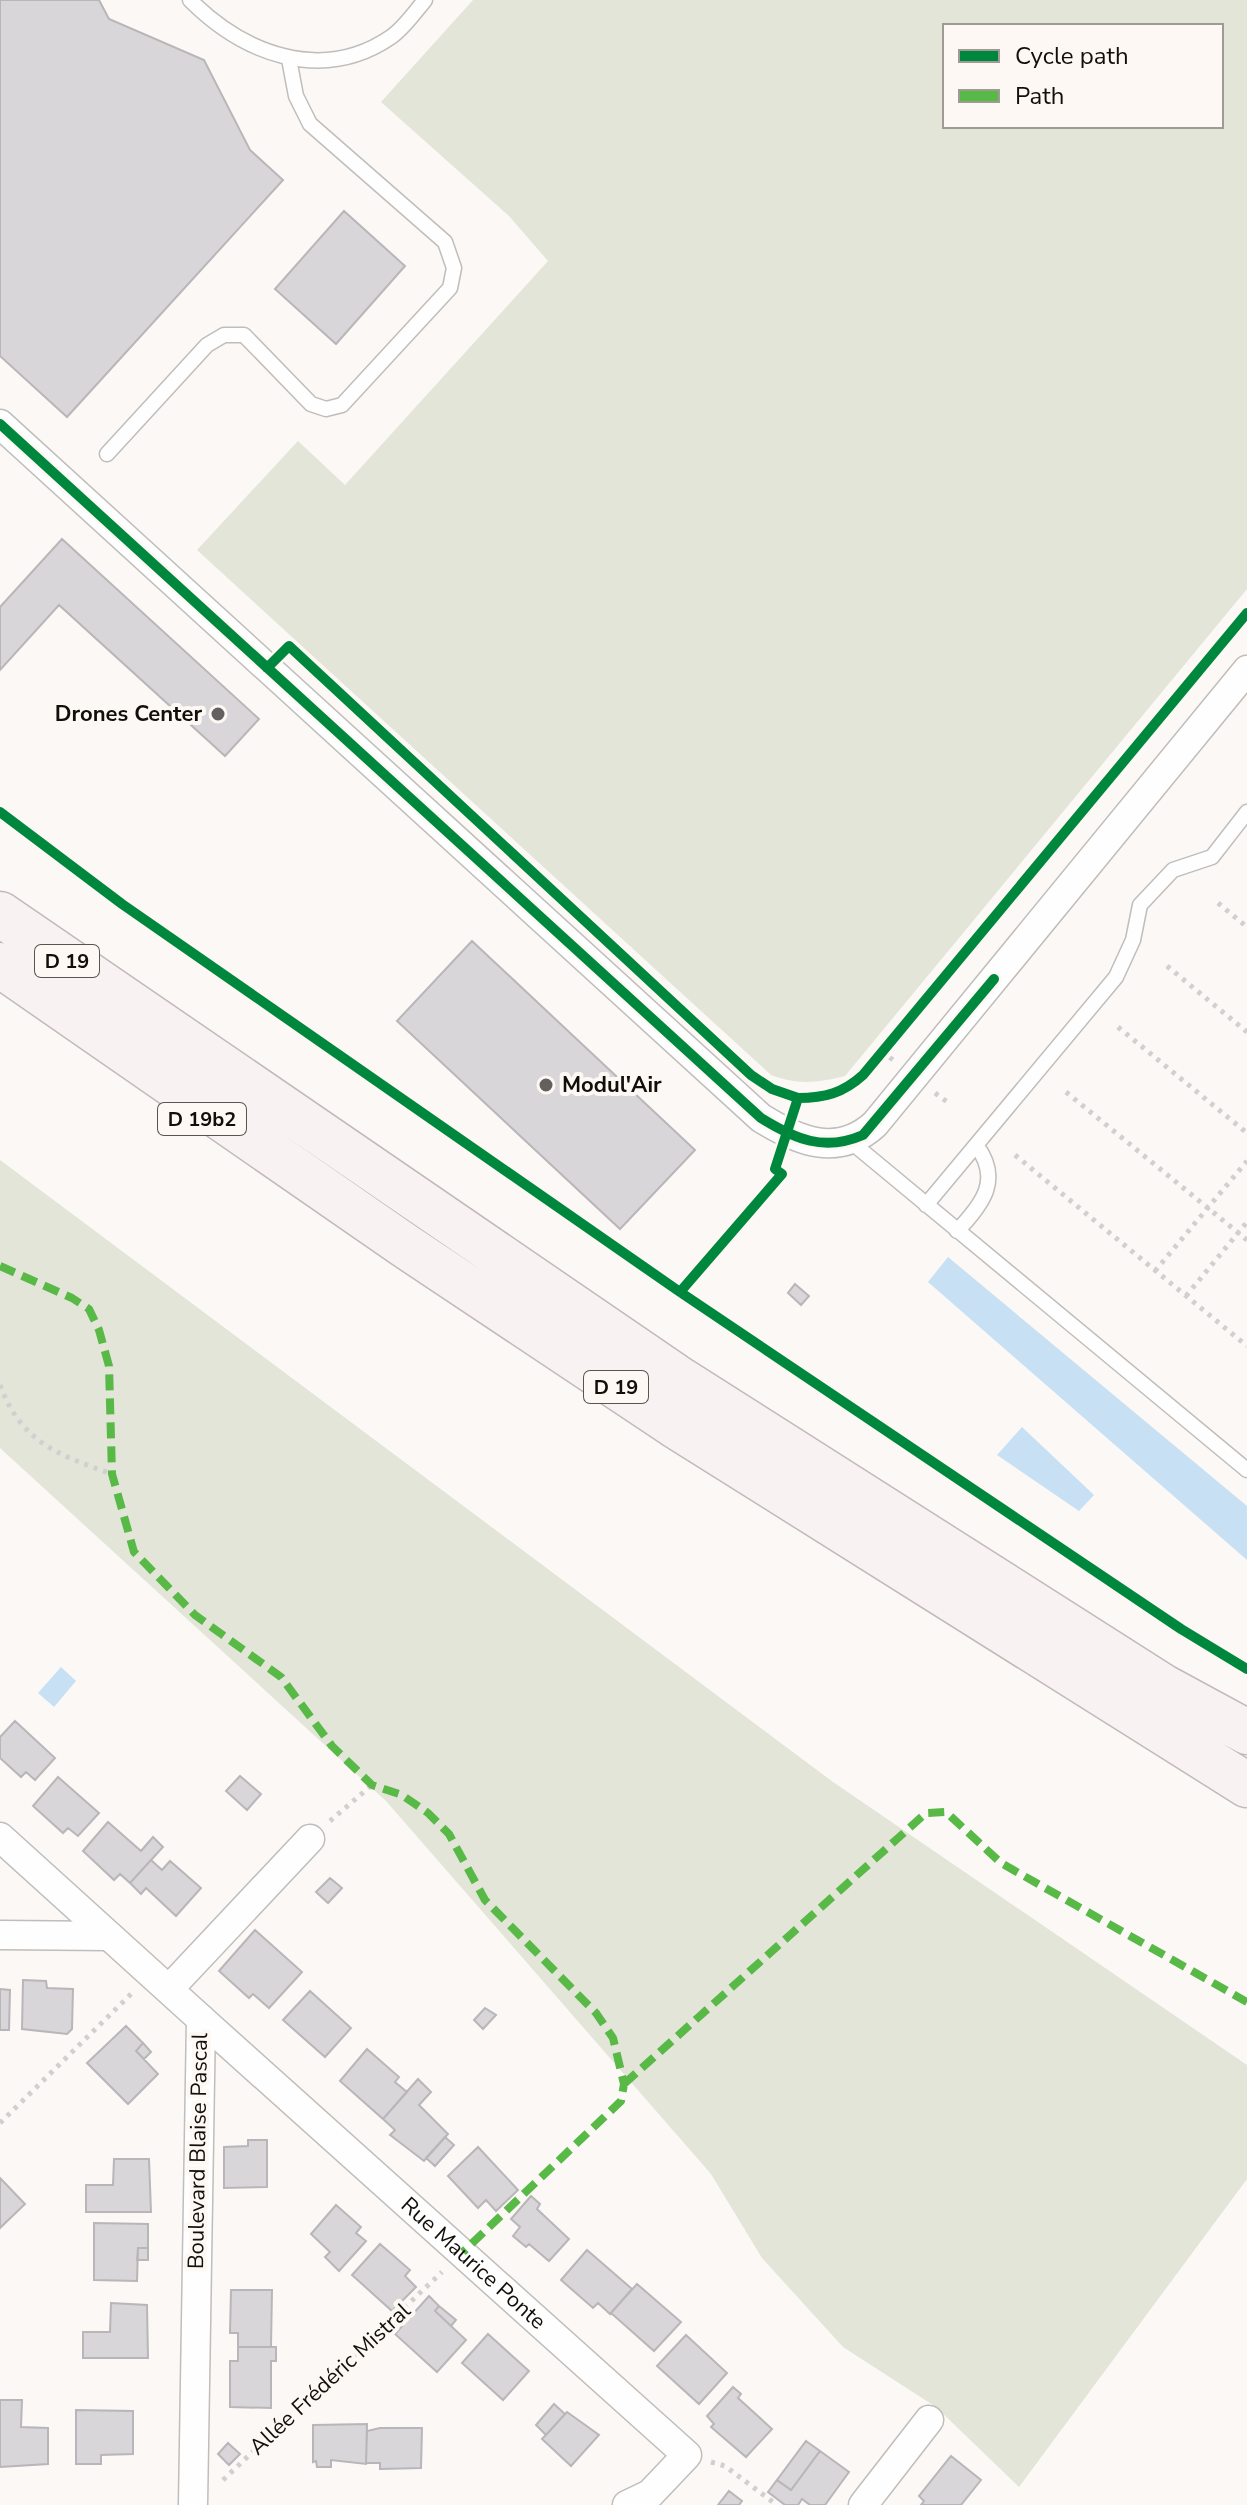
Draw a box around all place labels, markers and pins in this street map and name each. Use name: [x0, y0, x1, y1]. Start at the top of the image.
place label: Drones Center: [55, 699, 202, 729]
marker: Drones Center: [209, 705, 227, 723]
place label: Modul'Air: [562, 1070, 662, 1100]
marker: Modul'Air: [537, 1076, 555, 1094]

